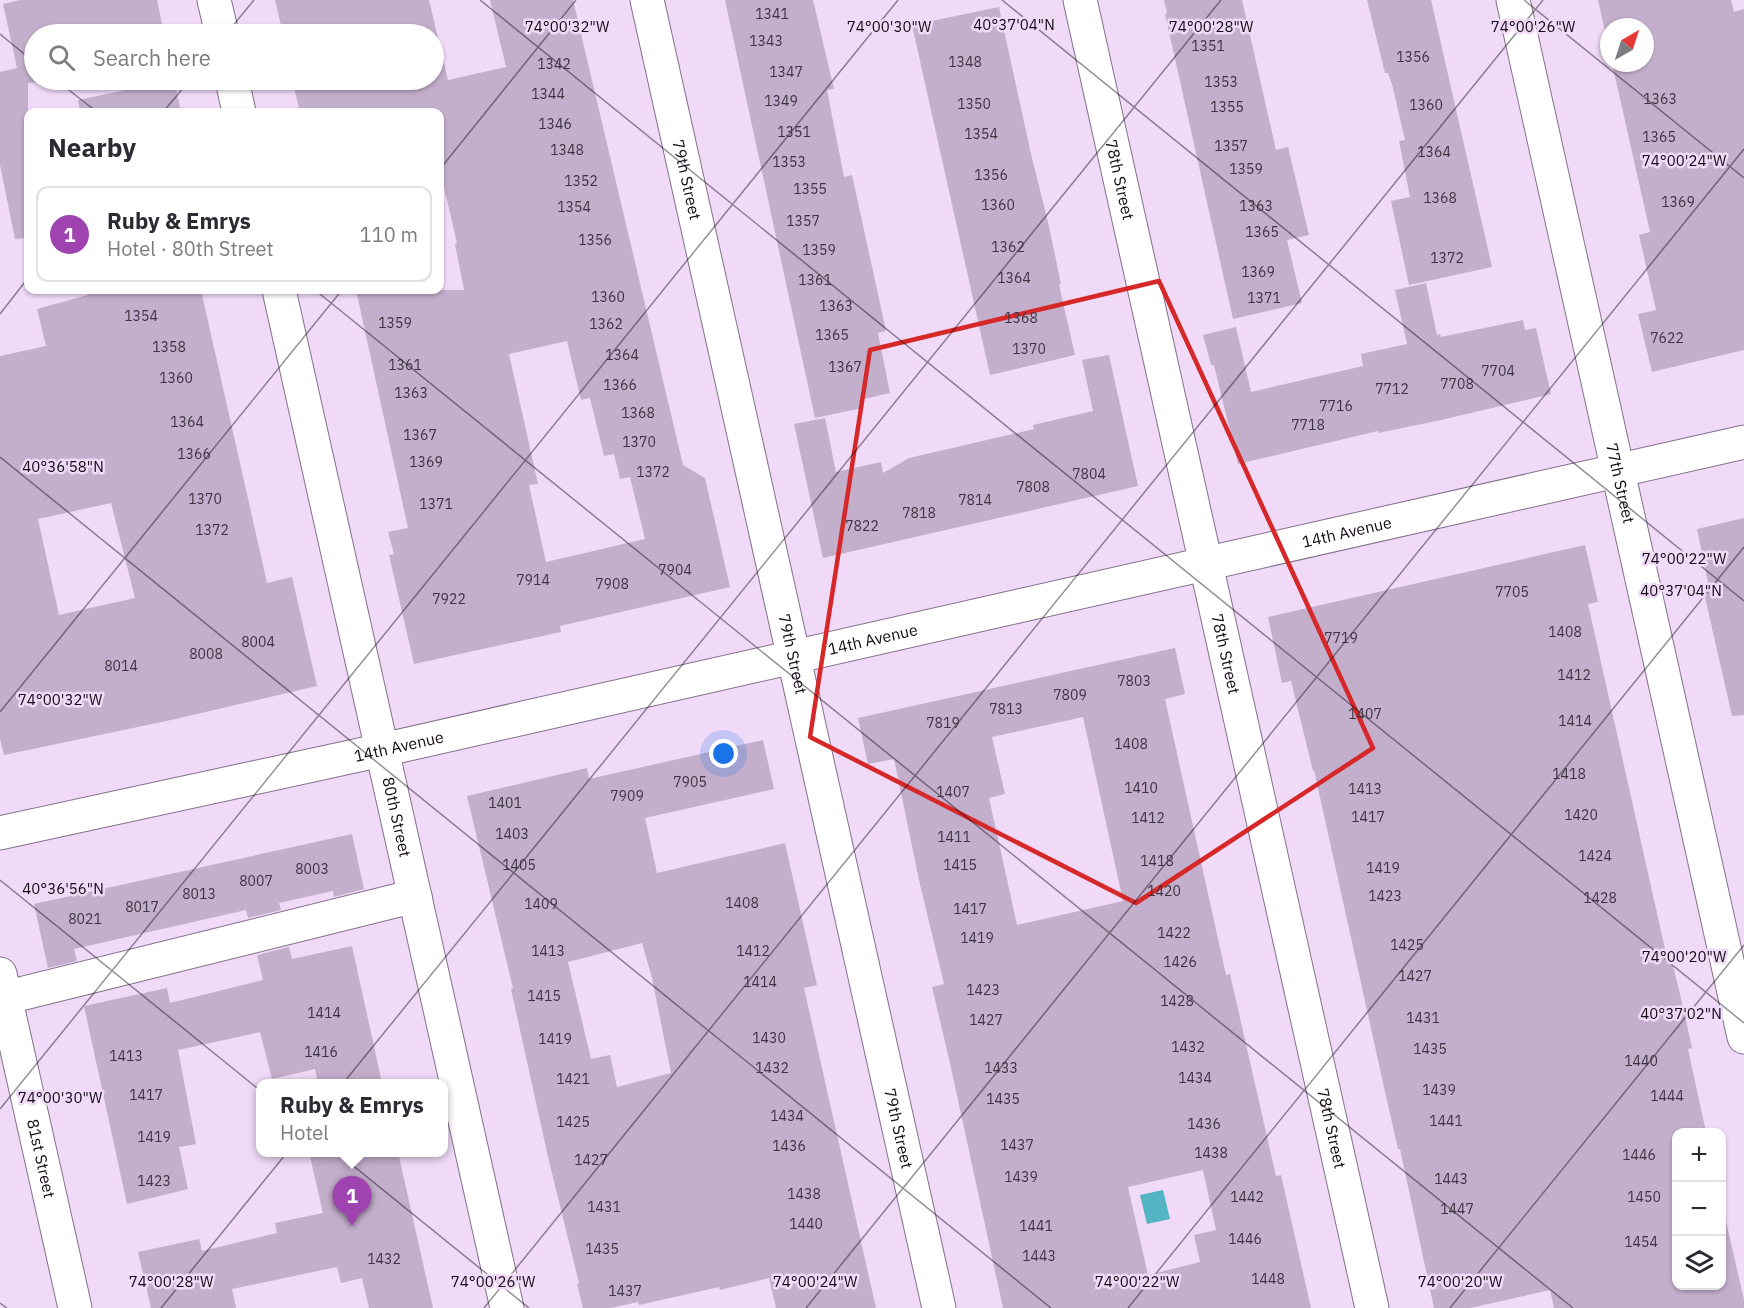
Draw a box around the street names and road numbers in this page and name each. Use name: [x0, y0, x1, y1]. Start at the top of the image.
street label: 79th Street: [668, 138, 706, 222]
street label: 78th Street: [1101, 138, 1139, 222]
street label: 77th Street: [1602, 441, 1639, 525]
street label: 14th Avenue: [1300, 512, 1394, 552]
street label: 79th Street: [774, 612, 812, 696]
street label: 78th Street: [1207, 612, 1245, 696]
street label: 14th Avenue: [826, 619, 920, 659]
street label: 14th Avenue: [352, 726, 446, 766]
street label: 80th Street: [378, 775, 416, 859]
street label: 79th Street: [880, 1086, 918, 1170]
street label: 78th Street: [1313, 1086, 1351, 1170]
street label: 81st Street: [23, 1117, 60, 1200]

